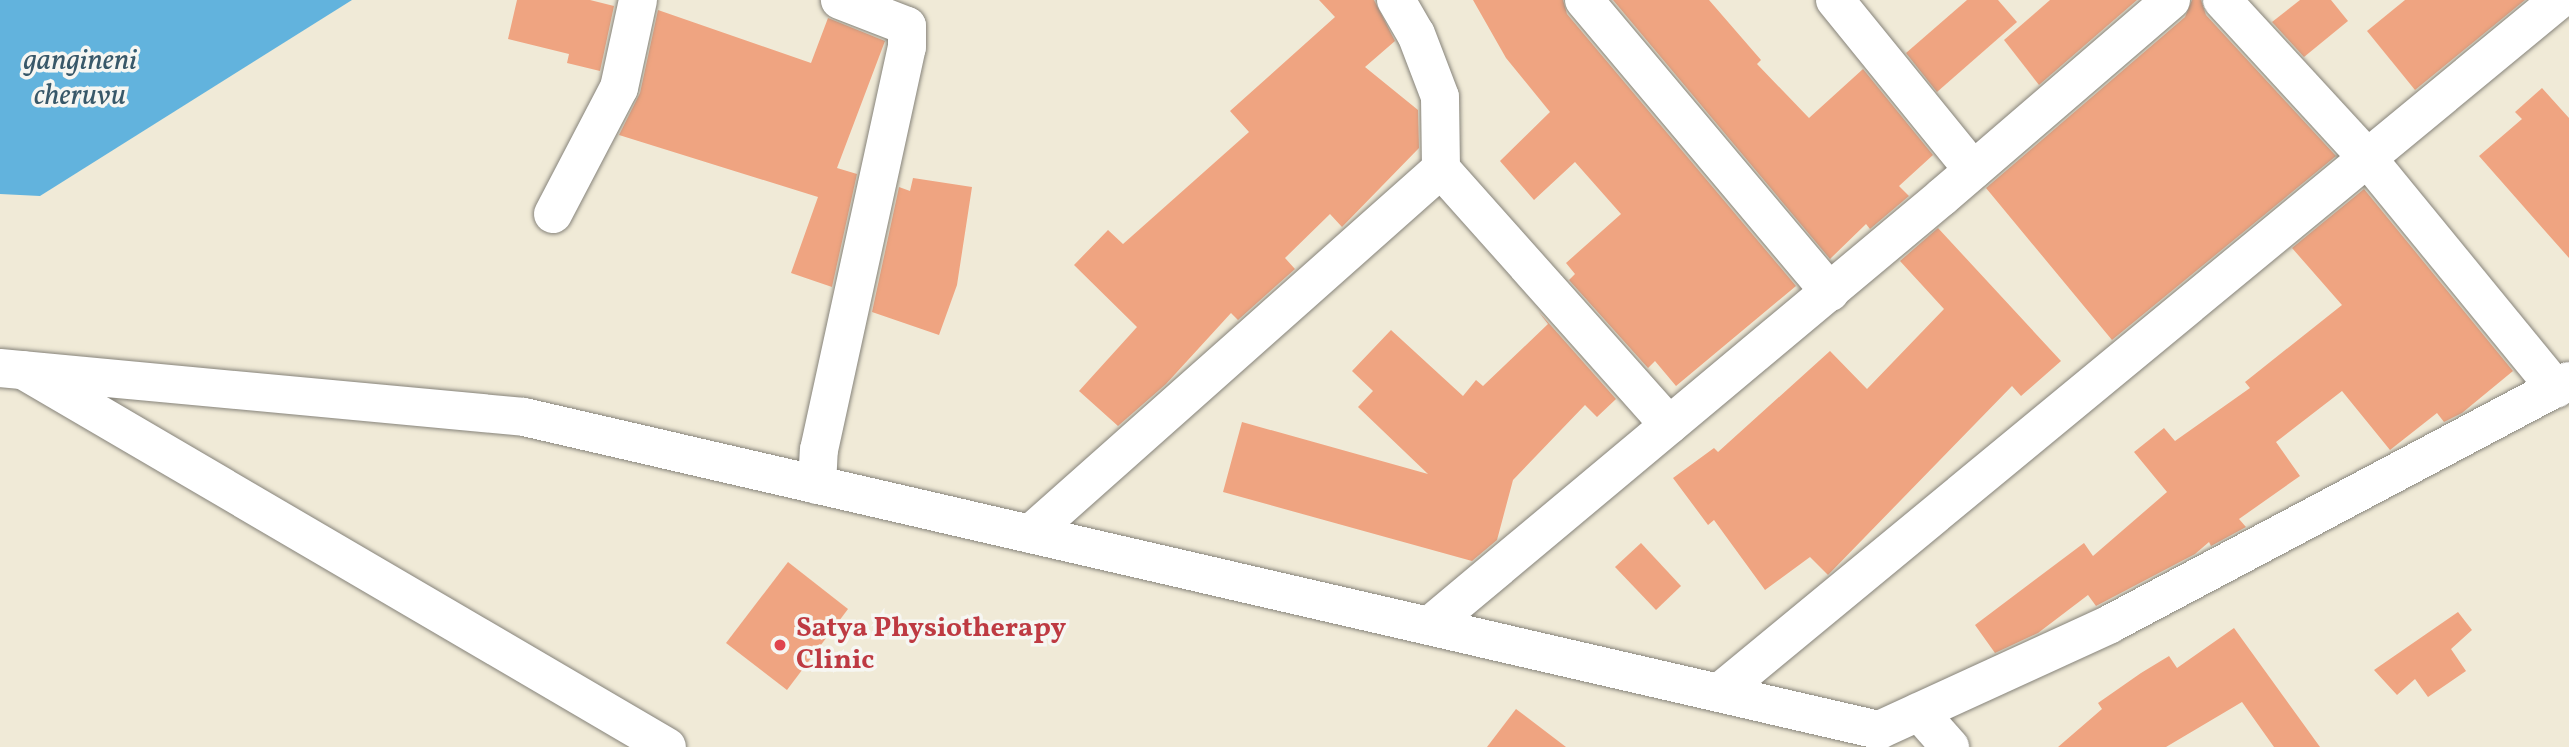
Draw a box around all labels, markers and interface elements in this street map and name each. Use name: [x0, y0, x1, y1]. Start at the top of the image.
water label: gangineni cheruvu: [23, 43, 137, 113]
place label: Satya Physiotherapy Clinic: [796, 612, 1066, 678]
marker: Satya Physiotherapy Clinic: [770, 635, 790, 655]

